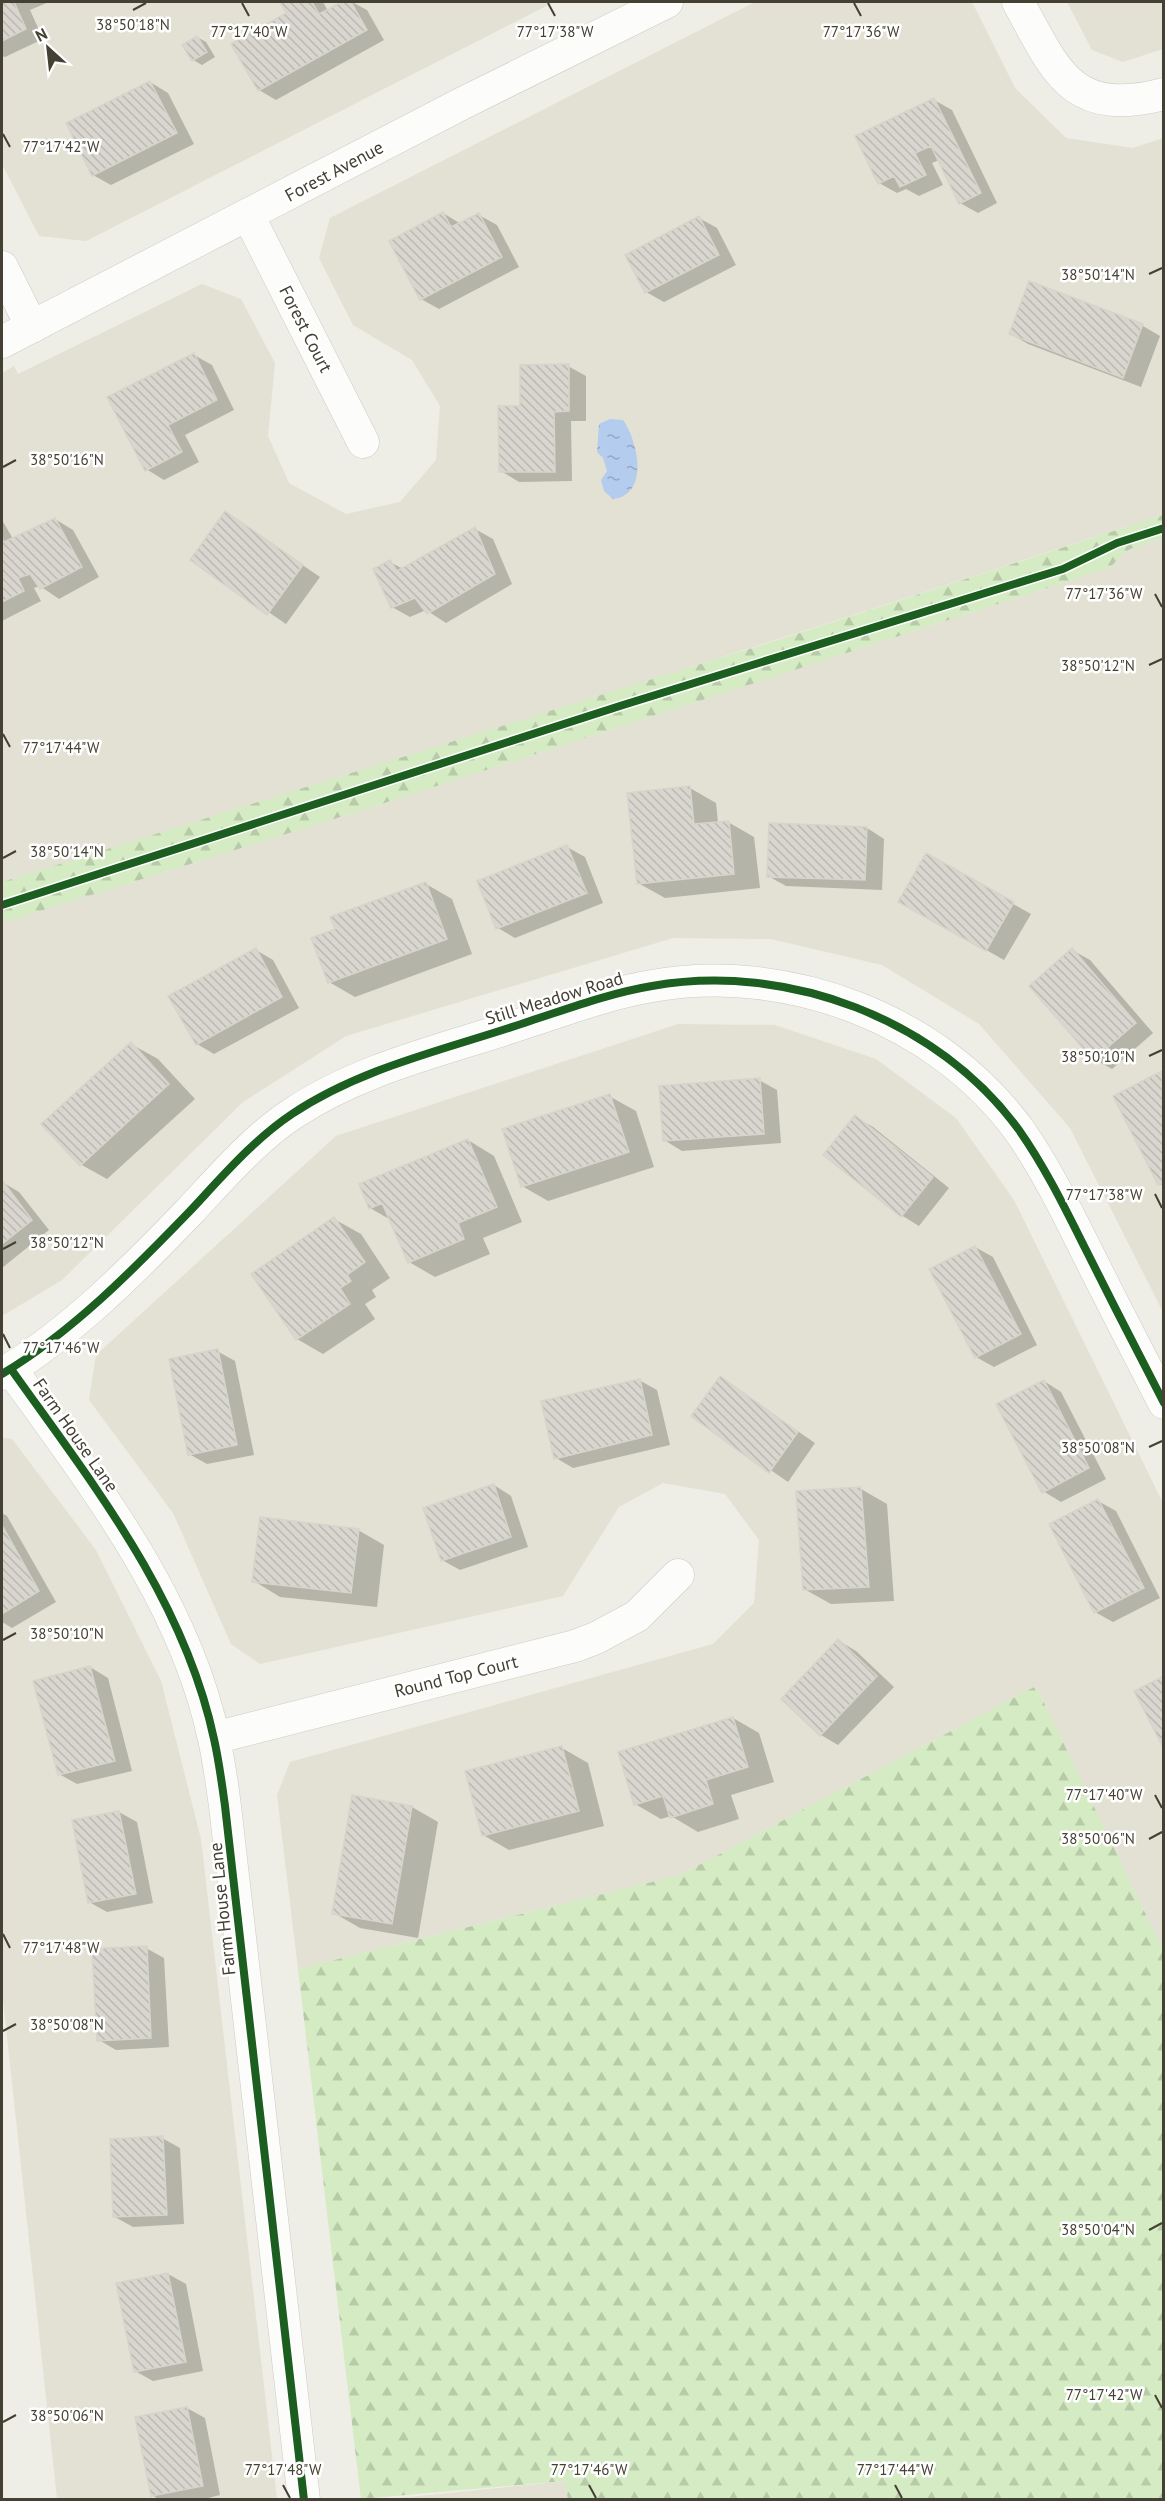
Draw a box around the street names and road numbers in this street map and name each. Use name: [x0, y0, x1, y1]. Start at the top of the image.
street label: Forest Avenue: [281, 135, 387, 207]
street label: Forest Court: [274, 282, 338, 376]
street label: Still Meadow Road: [482, 966, 626, 1030]
street label: Farm House Lane: [28, 1374, 124, 1496]
street label: Round Top Court: [392, 1650, 520, 1702]
street label: Farm House Lane: [204, 1841, 240, 1977]

